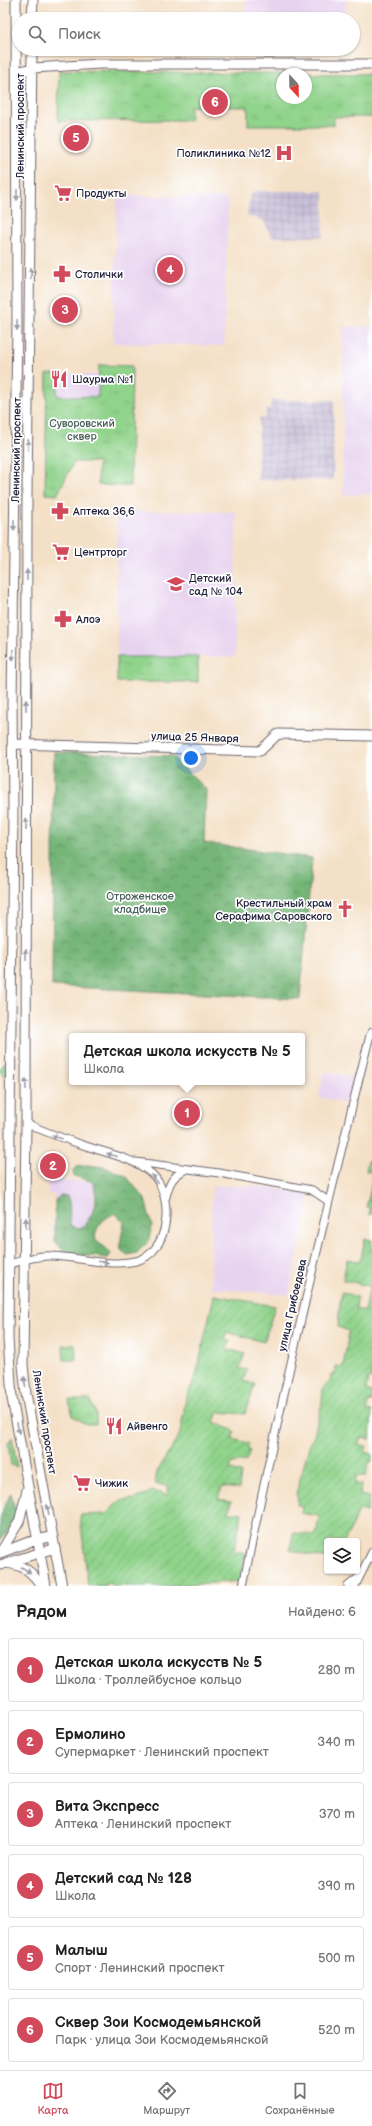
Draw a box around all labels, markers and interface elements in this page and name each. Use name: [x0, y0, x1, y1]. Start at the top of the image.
search box: [12, 12, 360, 56]
icon: search: [26, 23, 48, 45]
text: Поиск: [58, 25, 101, 44]
north arrow: [276, 68, 312, 104]
street label: Ленинский проспект: [14, 73, 27, 180]
pin: 6: [202, 87, 228, 117]
pin: 5: [63, 123, 89, 153]
hospital icon: Поликлиника №12: [274, 143, 294, 163]
place label: Поликлиника №12: [176, 147, 272, 160]
supermarket icon: Продукты: [53, 183, 73, 203]
place label: Продукты: [76, 187, 127, 200]
one-way arrow: [14, 189, 20, 202]
pin: 4: [157, 255, 183, 285]
pharmacy icon: Столички: [52, 264, 72, 284]
one-way arrow: [28, 266, 34, 279]
place label: Столички: [75, 268, 123, 281]
pin: 3: [52, 295, 78, 325]
one-way arrow: [14, 319, 20, 332]
restaurant icon: Шаурма №1: [49, 369, 69, 389]
place label: Шаурма №1: [72, 373, 133, 386]
street label: Ленинский проспект: [9, 397, 24, 504]
park label: Суворовский сквер: [49, 417, 115, 443]
one-way arrow: [25, 438, 31, 451]
pharmacy icon: Аптека 36,6: [50, 501, 70, 521]
place label: Аптека 36,6: [72, 505, 135, 518]
one-way arrow: [11, 519, 17, 532]
supermarket icon: Центрторг: [51, 542, 71, 562]
place label: Центрторг: [74, 546, 128, 559]
one-way arrow: [24, 568, 30, 581]
place label: Детский сад № 104: [189, 572, 243, 598]
school or university icon: Детский сад № 104: [166, 574, 186, 594]
pharmacy icon: Алоэ: [53, 609, 73, 629]
place label: Алоэ: [75, 613, 101, 626]
one-way arrow: [10, 649, 16, 662]
one-way arrow: [23, 698, 29, 711]
street label: улица 25 Января: [151, 729, 239, 746]
your location: [181, 748, 201, 768]
one-way arrow: [23, 817, 29, 830]
park label: Отроженское кладбище: [106, 890, 174, 916]
place label: Крестильный храм Серафима Саровского: [215, 897, 332, 923]
church icon: Крестильный храм Серафима Саровского: [335, 899, 355, 919]
one-way arrow: [23, 947, 29, 960]
popup: [69, 1033, 305, 1085]
text: Детская школа искусств № 5: [83, 1042, 291, 1061]
text: Школа: [83, 1061, 124, 1077]
one-way arrow: [23, 1077, 29, 1090]
pin: 1: [174, 1098, 200, 1128]
one-way arrow: [51, 1133, 63, 1139]
pin: 2: [40, 1151, 66, 1181]
one-way arrow: [105, 1152, 117, 1158]
one-way arrow: [151, 1174, 160, 1185]
one-way arrow: [23, 1216, 29, 1229]
street label: улица Грибоедова: [276, 1257, 310, 1353]
one-way arrow: [97, 1259, 109, 1265]
street label: Ленинский проспект: [30, 1368, 59, 1475]
one-way arrow: [22, 1376, 28, 1388]
restaurant icon: Айвенго: [104, 1416, 124, 1436]
place label: Айвенго: [126, 1420, 168, 1433]
one-way arrow: [15, 1422, 21, 1434]
supermarket icon: Чижик: [72, 1473, 92, 1493]
place label: Чижик: [95, 1477, 128, 1490]
one-way arrow: [44, 1504, 50, 1516]
map controls: [324, 1538, 360, 1574]
button: layers: [324, 1538, 360, 1574]
one-way arrow: [20, 1566, 32, 1573]
text: Рядом: [16, 1602, 67, 1622]
text: Найдено: 6: [288, 1604, 356, 1620]
text: Детская школа искусств № 5: [55, 1653, 262, 1672]
text: 1: [27, 1662, 33, 1678]
text: 280 m: [318, 1662, 355, 1678]
text: Школа · Троллейбусное кольцо: [55, 1672, 241, 1688]
text: Ермолино: [55, 1725, 126, 1744]
text: 2: [26, 1734, 34, 1750]
text: 340 m: [317, 1734, 355, 1750]
text: Супермаркет · Ленинский проспект: [55, 1744, 269, 1760]
text: Вита Экспресс: [55, 1797, 159, 1816]
text: 3: [26, 1806, 34, 1822]
text: 370 m: [319, 1806, 355, 1822]
text: Аптека · Ленинский проспект: [55, 1816, 231, 1832]
text: Детский сад № 128: [55, 1869, 192, 1888]
text: 4: [26, 1878, 34, 1894]
text: 390 m: [318, 1878, 355, 1894]
text: Школа: [55, 1888, 96, 1904]
text: Малыш: [55, 1941, 108, 1960]
text: 5: [26, 1950, 34, 1966]
text: 500 m: [318, 1950, 355, 1966]
text: Спорт · Ленинский проспект: [55, 1960, 224, 1976]
text: Сквер Зои Космодемьянской: [55, 2013, 261, 2032]
text: 6: [26, 2022, 34, 2038]
text: 520 m: [318, 2022, 355, 2038]
text: Парк · улица Зои Космодемьянской: [55, 2032, 268, 2048]
tab: Карта: [37, 2080, 68, 2117]
tab: Маршрут: [143, 2080, 190, 2117]
tab: Сохранённые: [265, 2080, 335, 2117]

